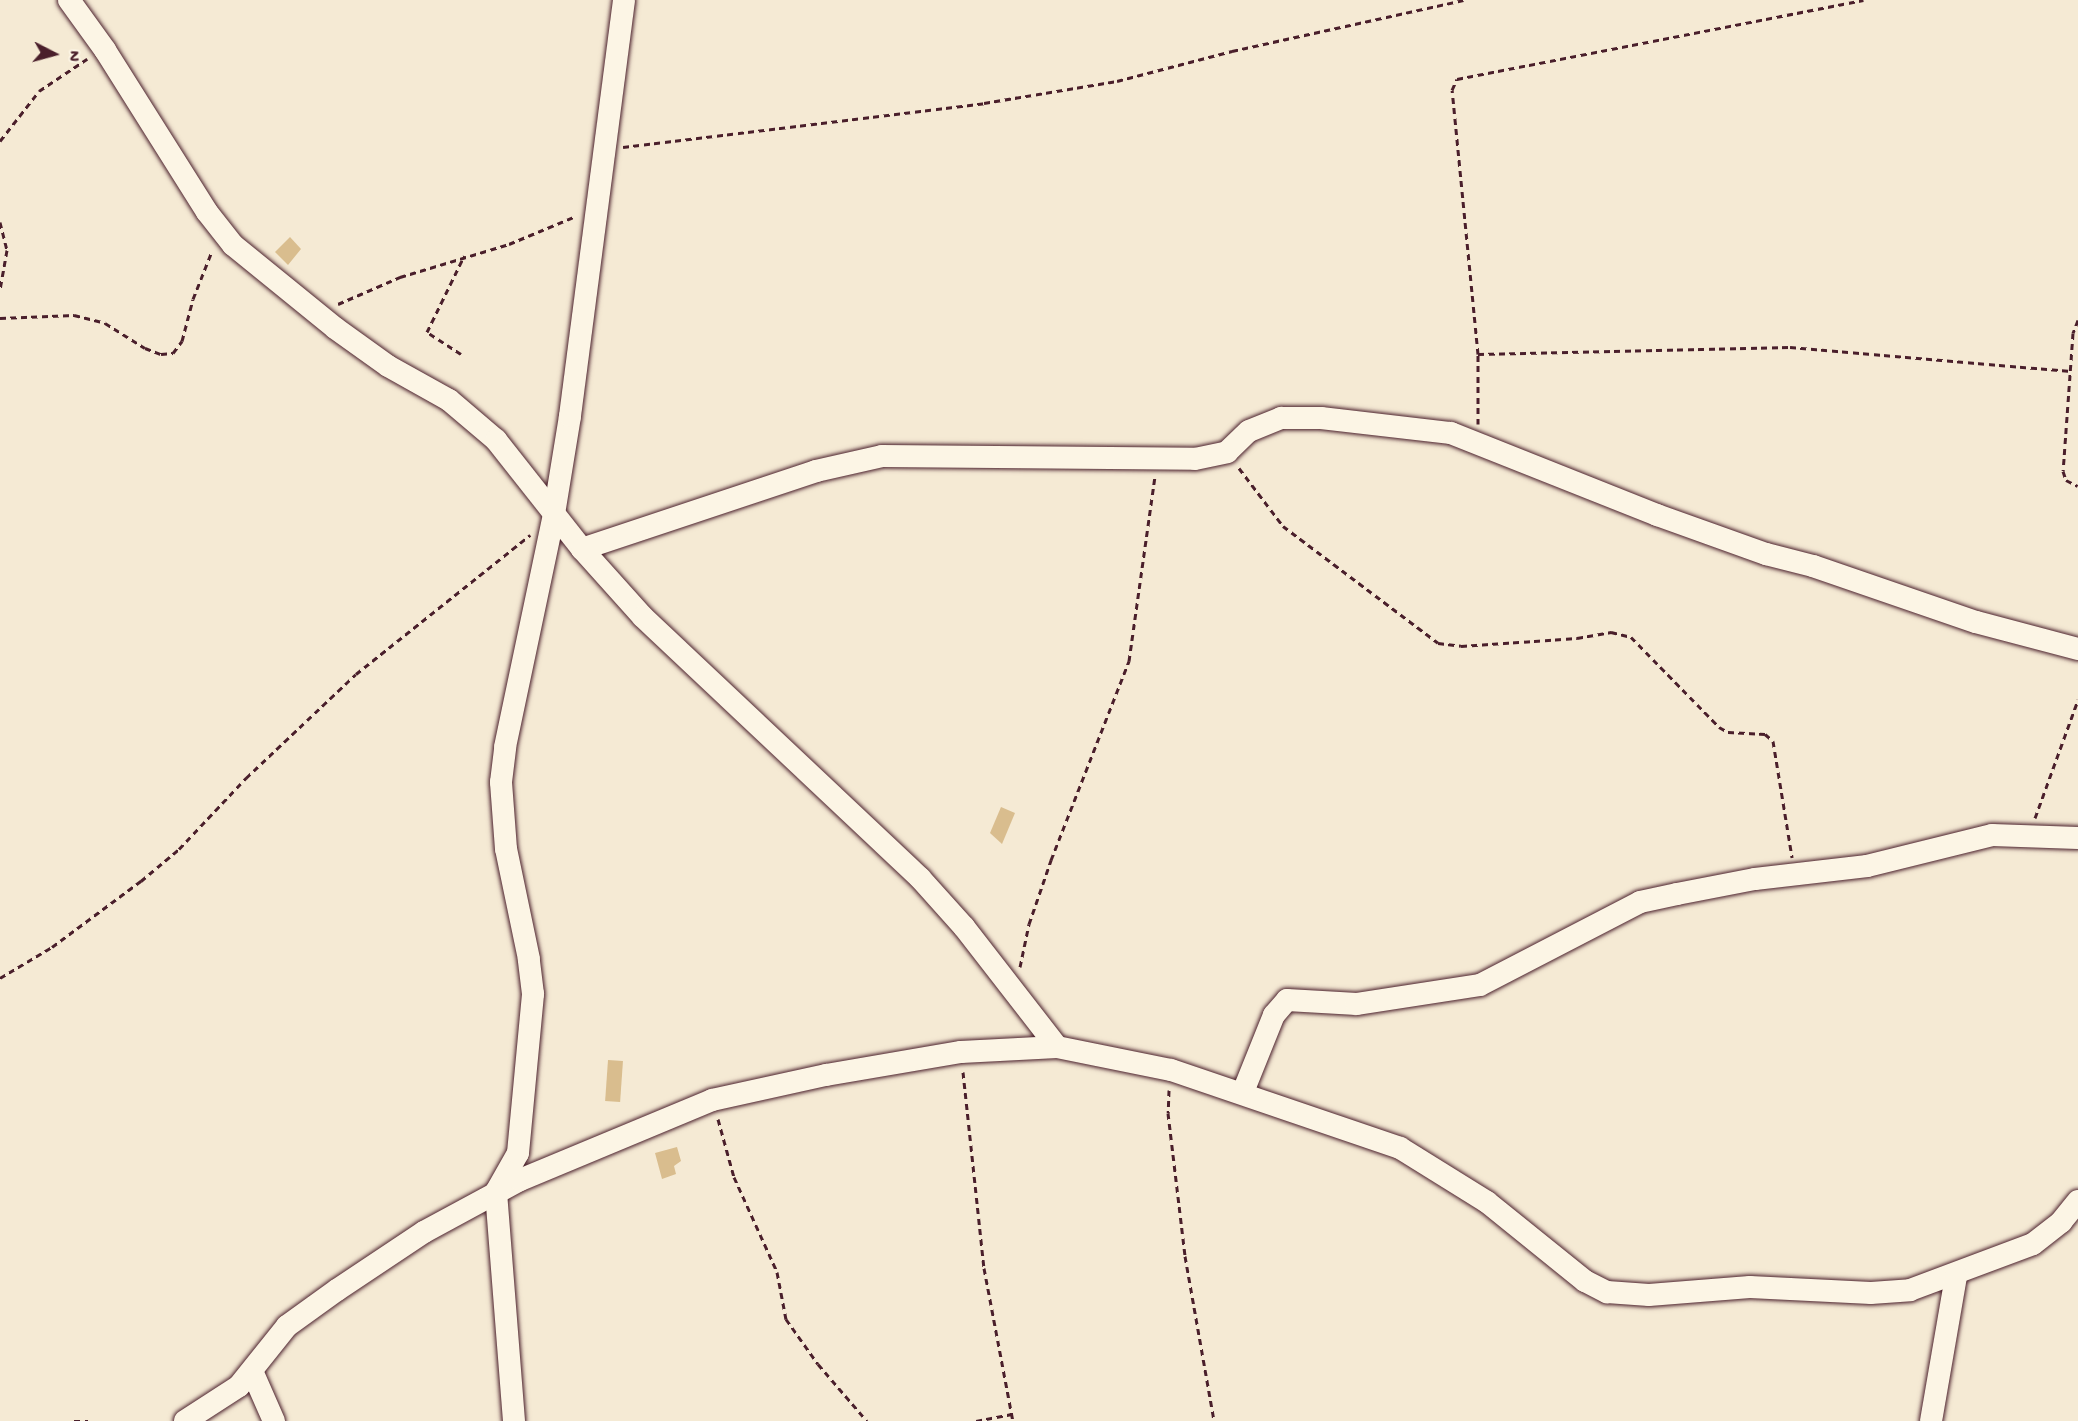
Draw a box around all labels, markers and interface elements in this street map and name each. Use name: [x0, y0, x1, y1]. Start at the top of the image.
north arrow: [24, 24, 84, 84]
text: N: [62, 50, 82, 62]

